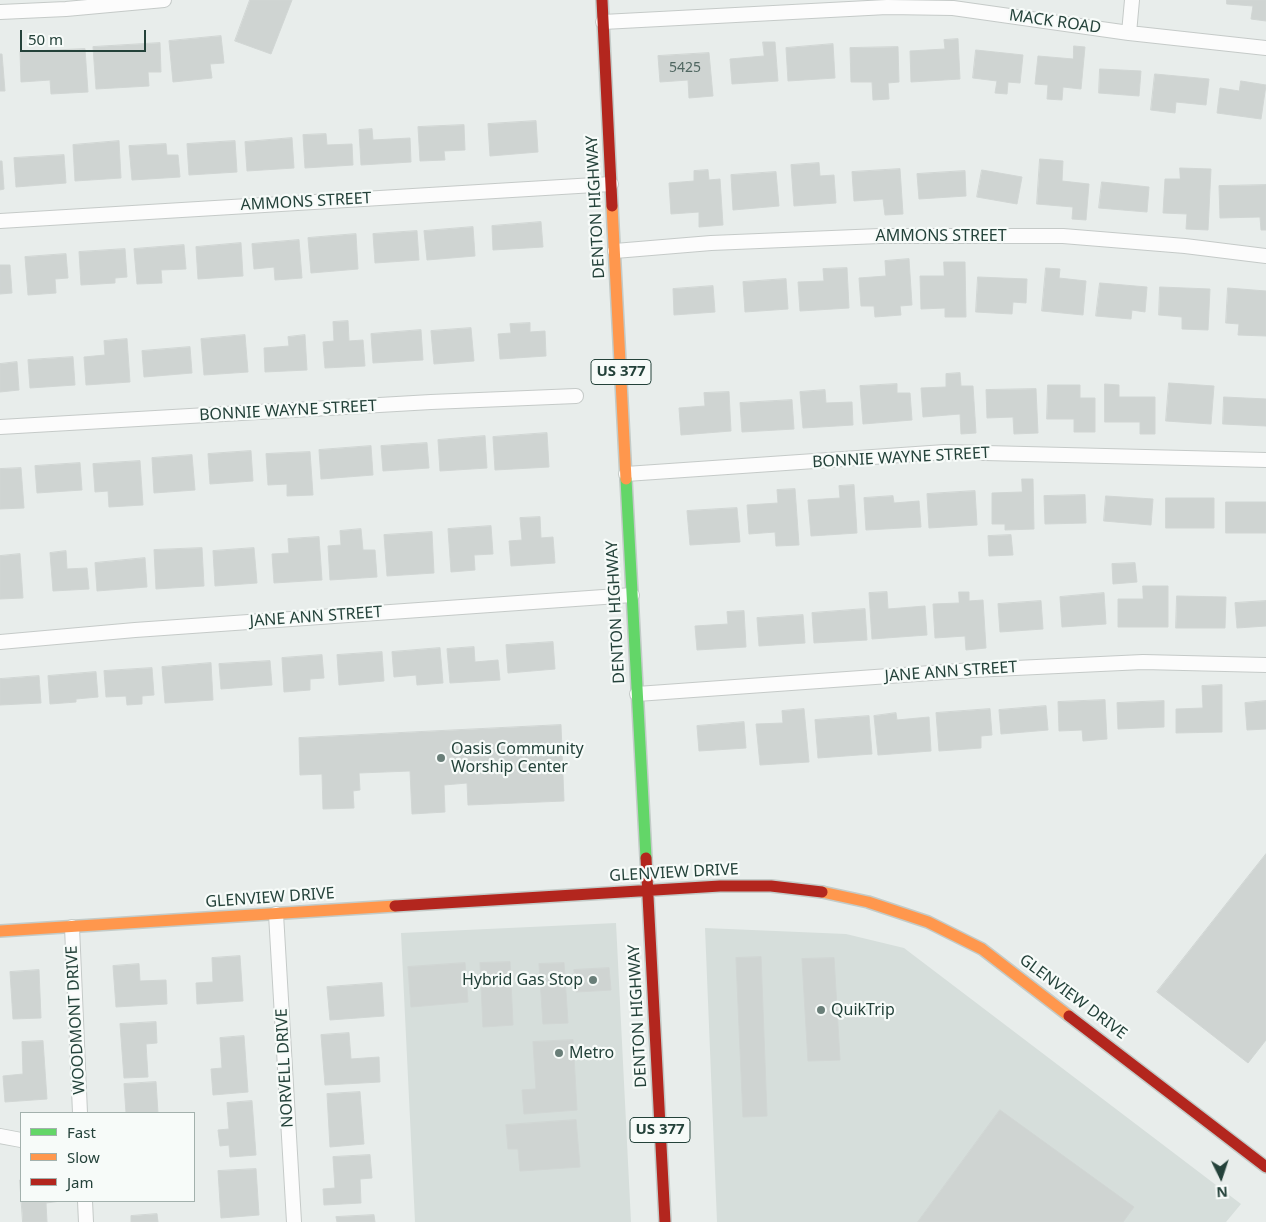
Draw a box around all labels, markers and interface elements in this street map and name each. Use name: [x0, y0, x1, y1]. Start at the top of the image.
street label: MACK ROAD: [1008, 6, 1102, 38]
scale bar: [22, 20, 149, 52]
text: 50 m: [28, 29, 63, 49]
house number: 5425: [669, 60, 701, 76]
street label: DENTON HIGHWAY: [583, 135, 609, 279]
street label: AMMONS STREET: [240, 189, 372, 215]
street label: AMMONS STREET: [875, 226, 1007, 246]
road number: US 377: [591, 360, 651, 384]
street label: BONNIE WAYNE STREET: [199, 397, 377, 425]
street label: BONNIE WAYNE STREET: [812, 444, 990, 472]
street label: DENTON HIGHWAY: [603, 540, 629, 684]
street label: JANE ANN STREET: [249, 603, 383, 631]
street label: JANE ANN STREET: [884, 658, 1018, 686]
place label: Oasis Community Worship Center: [451, 739, 584, 777]
marker: Oasis Community Worship Center: [435, 752, 447, 764]
street label: GLENVIEW DRIVE: [609, 860, 739, 886]
street label: GLENVIEW DRIVE: [205, 884, 335, 912]
street label: DENTON HIGHWAY: [625, 944, 651, 1088]
street label: WOODMONT DRIVE: [63, 945, 89, 1095]
street label: GLENVIEW DRIVE: [1015, 950, 1131, 1044]
place label: Hybrid Gas Stop: [462, 970, 583, 990]
marker: Hybrid Gas Stop: [587, 974, 599, 986]
place label: QuikTrip: [831, 1000, 895, 1020]
marker: QuikTrip: [815, 1004, 827, 1016]
street label: NORVELL DRIVE: [272, 1008, 298, 1128]
place label: Metro: [569, 1043, 614, 1063]
marker: Metro: [553, 1047, 565, 1059]
legend: [20, 1112, 195, 1202]
road number: US 377: [630, 1118, 690, 1142]
text: Fast: [67, 1122, 96, 1142]
text: Slow: [67, 1147, 100, 1167]
north arrow: [1196, 1152, 1246, 1202]
text: Jam: [67, 1172, 94, 1192]
text: N: [1216, 1183, 1228, 1202]

